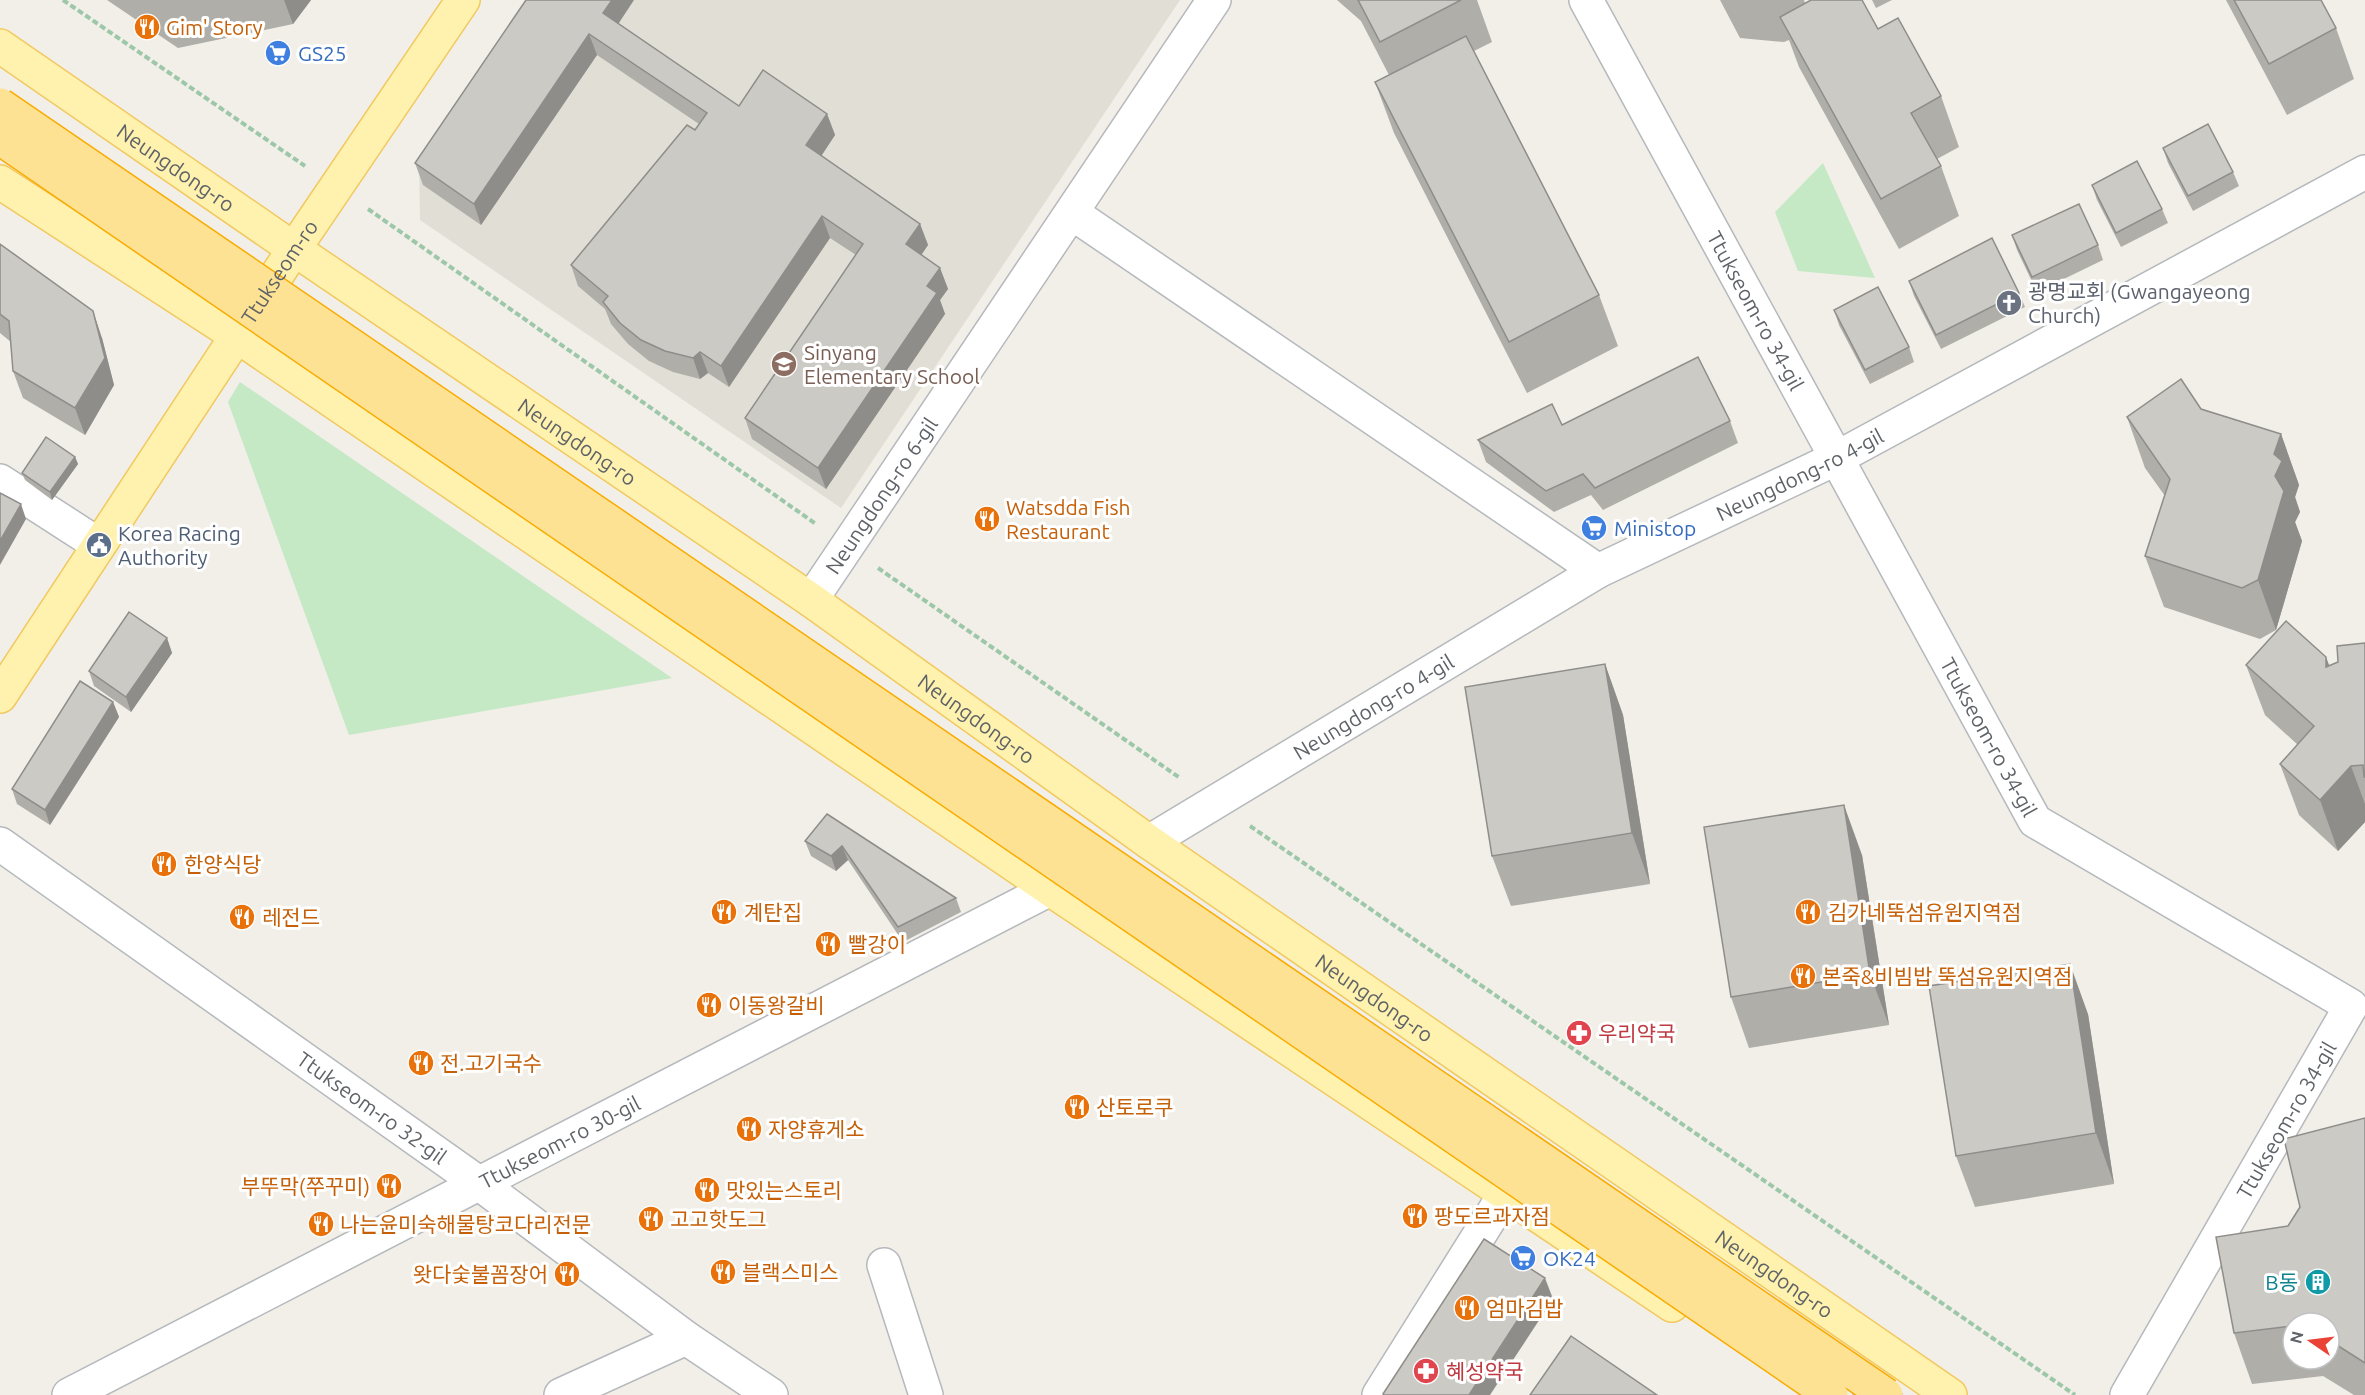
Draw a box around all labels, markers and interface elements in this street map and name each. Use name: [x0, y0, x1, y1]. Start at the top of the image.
restaurant icon: Gim' Story: [132, 12, 162, 42]
place label: Gim' Story: [166, 15, 263, 39]
supermarket icon: GS25: [263, 38, 293, 68]
place label: GS25: [298, 41, 347, 65]
street label: Neungdong-ro: [113, 119, 240, 217]
street label: Ttukseom-ro: [236, 215, 322, 328]
street label: Ttukseom-ro 34-gil: [1703, 227, 1809, 394]
place label: 광명교회 (Gwangayeong Church): [2028, 279, 2251, 327]
church icon: 광명교회 (Gwangayeong Church): [1994, 288, 2024, 318]
place label: Sinyang Elementary School: [804, 340, 980, 388]
school or university icon: Sinyang Elementary School: [769, 349, 799, 379]
street label: Neungdong-ro: [514, 393, 641, 490]
street label: Neungdong-ro 6-gil: [820, 413, 942, 578]
street label: Neungdong-ro 4-gil: [1712, 423, 1887, 525]
place label: Watsdda Fish Restaurant: [1006, 495, 1131, 543]
restaurant icon: Watsdda Fish Restaurant: [972, 504, 1002, 534]
supermarket icon: Ministop: [1579, 513, 1609, 543]
place label: Ministop: [1614, 516, 1696, 540]
place label: Korea Racing Authority: [118, 521, 241, 569]
public building icon: Korea Racing Authority: [84, 530, 114, 560]
street label: Neungdong-ro 4-gil: [1289, 649, 1458, 764]
street label: Ttukseom-ro 34-gil: [1936, 653, 2042, 821]
street label: Neungdong-ro: [914, 669, 1040, 768]
restaurant icon: 한양식당: [149, 849, 179, 879]
place label: 한양식당: [184, 852, 261, 876]
restaurant icon: 계탄집: [709, 897, 739, 927]
restaurant icon: 김가네뚝섬유원지역점: [1793, 897, 1823, 927]
place label: 계탄집: [744, 900, 802, 924]
place label: 김가네뚝섬유원지역점: [1828, 900, 2021, 924]
restaurant icon: 레전드: [227, 902, 257, 932]
place label: 레전드: [262, 905, 320, 929]
restaurant icon: 빨강이: [813, 929, 843, 959]
place label: 빨강이: [848, 932, 906, 956]
street label: Neungdong-ro: [1311, 949, 1438, 1047]
restaurant icon: 본죽&비빔밥 뚝섬유원지역점: [1788, 961, 1818, 991]
place label: 본죽&비빔밥 뚝섬유원지역점: [1822, 964, 2072, 988]
restaurant icon: 이동왕갈비: [694, 990, 724, 1020]
place label: 이동왕갈비: [728, 993, 825, 1017]
pharmacy icon: 우리약국: [1564, 1018, 1594, 1048]
place label: 우리약국: [1598, 1021, 1675, 1045]
street label: Ttukseom-ro 34-gil: [2231, 1037, 2341, 1203]
street label: Ttukseom-ro 32-gil: [293, 1047, 451, 1169]
restaurant icon: 전.고기국수: [406, 1048, 436, 1078]
place label: 전.고기국수: [440, 1051, 542, 1075]
street label: Ttukseom-ro 30-gil: [475, 1091, 644, 1193]
restaurant icon: 산토로쿠: [1062, 1092, 1092, 1122]
place label: 산토로쿠: [1096, 1095, 1173, 1119]
restaurant icon: 자양휴게소: [734, 1114, 764, 1144]
place label: 자양휴게소: [768, 1117, 865, 1141]
restaurant icon: 부뚜막(쭈꾸미): [374, 1171, 404, 1201]
place label: 부뚜막(쭈꾸미): [241, 1174, 370, 1198]
restaurant icon: 맛있는스토리: [692, 1175, 722, 1205]
place label: 맛있는스토리: [726, 1178, 842, 1202]
restaurant icon: 팡도르과자점: [1400, 1201, 1430, 1231]
restaurant icon: 고고핫도그: [636, 1204, 666, 1234]
place label: 팡도르과자점: [1434, 1204, 1550, 1228]
place label: 고고핫도그: [670, 1207, 767, 1231]
restaurant icon: 나는윤미숙해물탕코다리전문: [306, 1209, 336, 1239]
place label: 나는윤미숙해물탕코다리전문: [340, 1212, 591, 1236]
street label: Neungdong-ro: [1711, 1225, 1838, 1323]
supermarket icon: OK24: [1508, 1243, 1538, 1273]
place label: OK24: [1543, 1246, 1596, 1270]
restaurant icon: 블랙스미스: [708, 1257, 738, 1287]
restaurant icon: 왓다숯불꼼장어: [552, 1259, 582, 1289]
place label: 블랙스미스: [742, 1260, 839, 1284]
place label: 왓다숯불꼼장어: [413, 1262, 548, 1286]
building icon: B동: [2303, 1267, 2333, 1297]
place label: B동: [2265, 1270, 2298, 1294]
restaurant icon: 엄마김밥: [1452, 1293, 1482, 1323]
place label: 엄마김밥: [1486, 1296, 1563, 1320]
north arrow: [2281, 1311, 2341, 1371]
text: N: [2286, 1329, 2307, 1345]
pharmacy icon: 혜성약국: [1411, 1356, 1441, 1386]
place label: 혜성약국: [1446, 1359, 1523, 1383]

